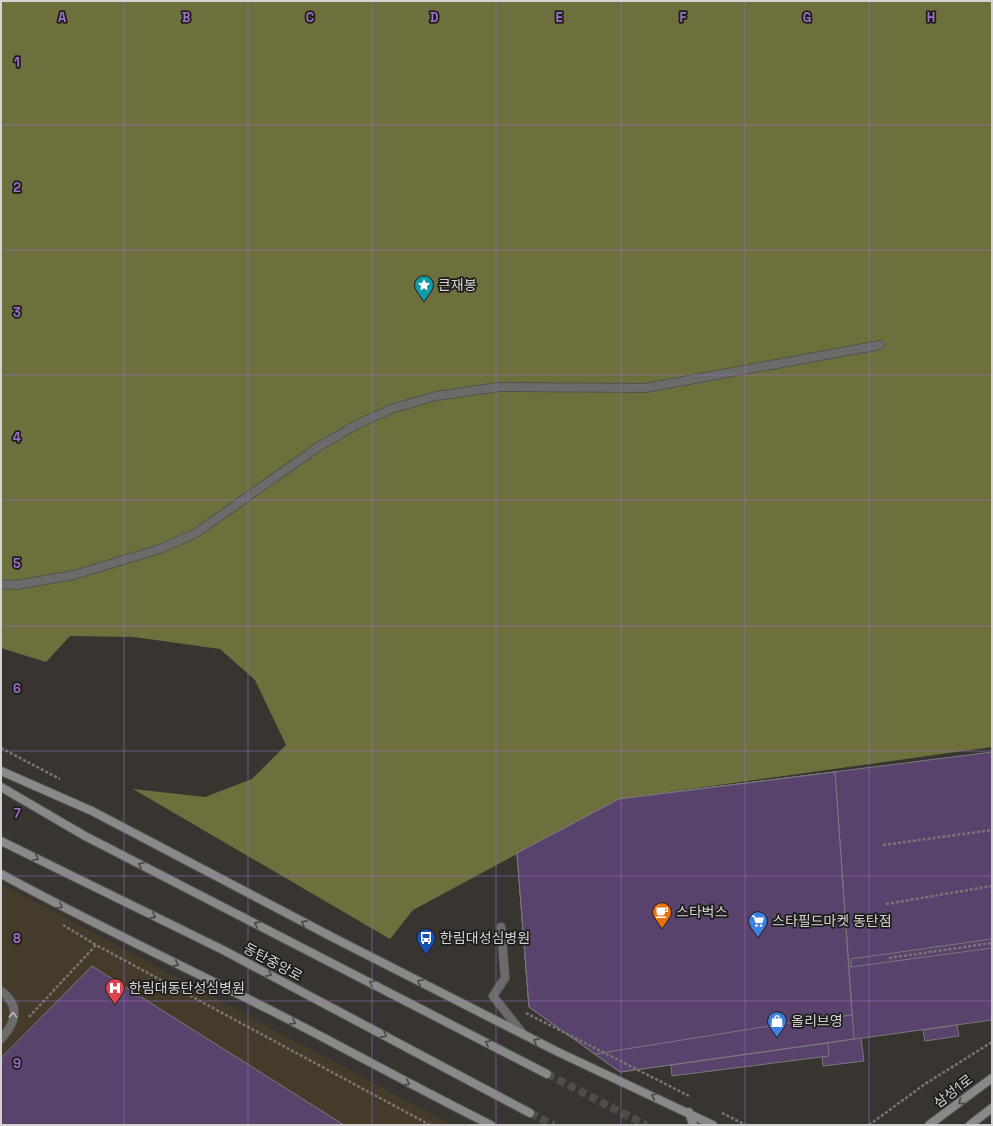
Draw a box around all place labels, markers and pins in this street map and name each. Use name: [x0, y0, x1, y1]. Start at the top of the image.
place icon: 큰재봉: [413, 274, 435, 302]
place label: 큰재봉: [438, 276, 477, 294]
cafe icon: 스타벅스: [651, 901, 673, 929]
place label: 스타벅스: [676, 903, 728, 921]
supermarket icon: 스타필드마켓 동탄점: [747, 910, 769, 938]
place label: 스타필드마켓 동탄점: [772, 912, 892, 930]
bus stop icon: 한림대성심병원: [415, 927, 437, 955]
place label: 한림대성심병원: [440, 929, 530, 947]
hospital icon: 한림대동탄성심병원: [104, 977, 126, 1005]
place label: 한림대동탄성심병원: [129, 979, 245, 997]
shop icon: 올리브영: [766, 1010, 788, 1038]
place label: 올리브영: [791, 1012, 843, 1030]

